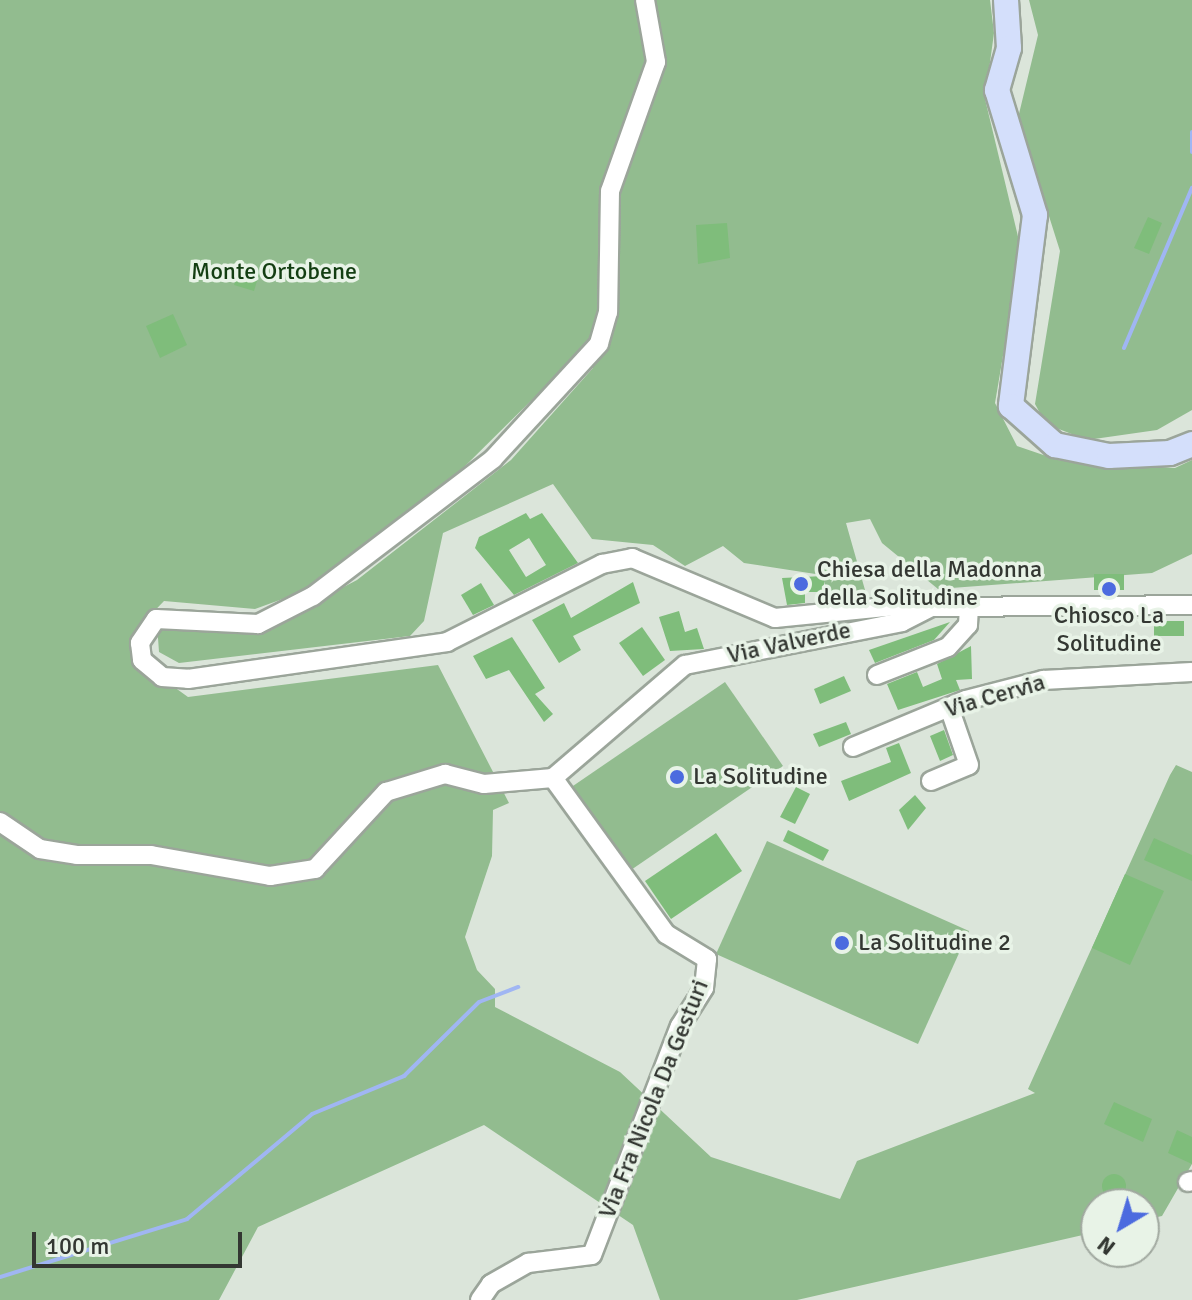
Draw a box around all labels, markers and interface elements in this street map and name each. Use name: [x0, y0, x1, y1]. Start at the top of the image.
park label: Monte Ortobene: [191, 258, 357, 286]
place label: Chiesa della Madonna della Solitudine: [817, 556, 1042, 612]
marker: Chiesa della Madonna della Solitudine: [792, 575, 810, 593]
marker: Chiosco La Solitudine: [1100, 580, 1118, 598]
place label: Chiosco La Solitudine: [1054, 602, 1164, 658]
street label: Via Valverde: [725, 616, 853, 670]
street label: Via Cervia: [942, 668, 1048, 724]
place label: La Solitudine: [693, 763, 828, 791]
marker: La Solitudine: [668, 768, 686, 786]
place label: La Solitudine 2: [858, 929, 1011, 957]
marker: La Solitudine 2: [833, 934, 851, 952]
street label: Via Fra Nicola Da Gesturi: [593, 975, 715, 1223]
north arrow: [1080, 1188, 1160, 1268]
scale bar: [36, 1216, 246, 1266]
text: N: [1092, 1230, 1120, 1261]
text: 100 m: [46, 1231, 109, 1261]

